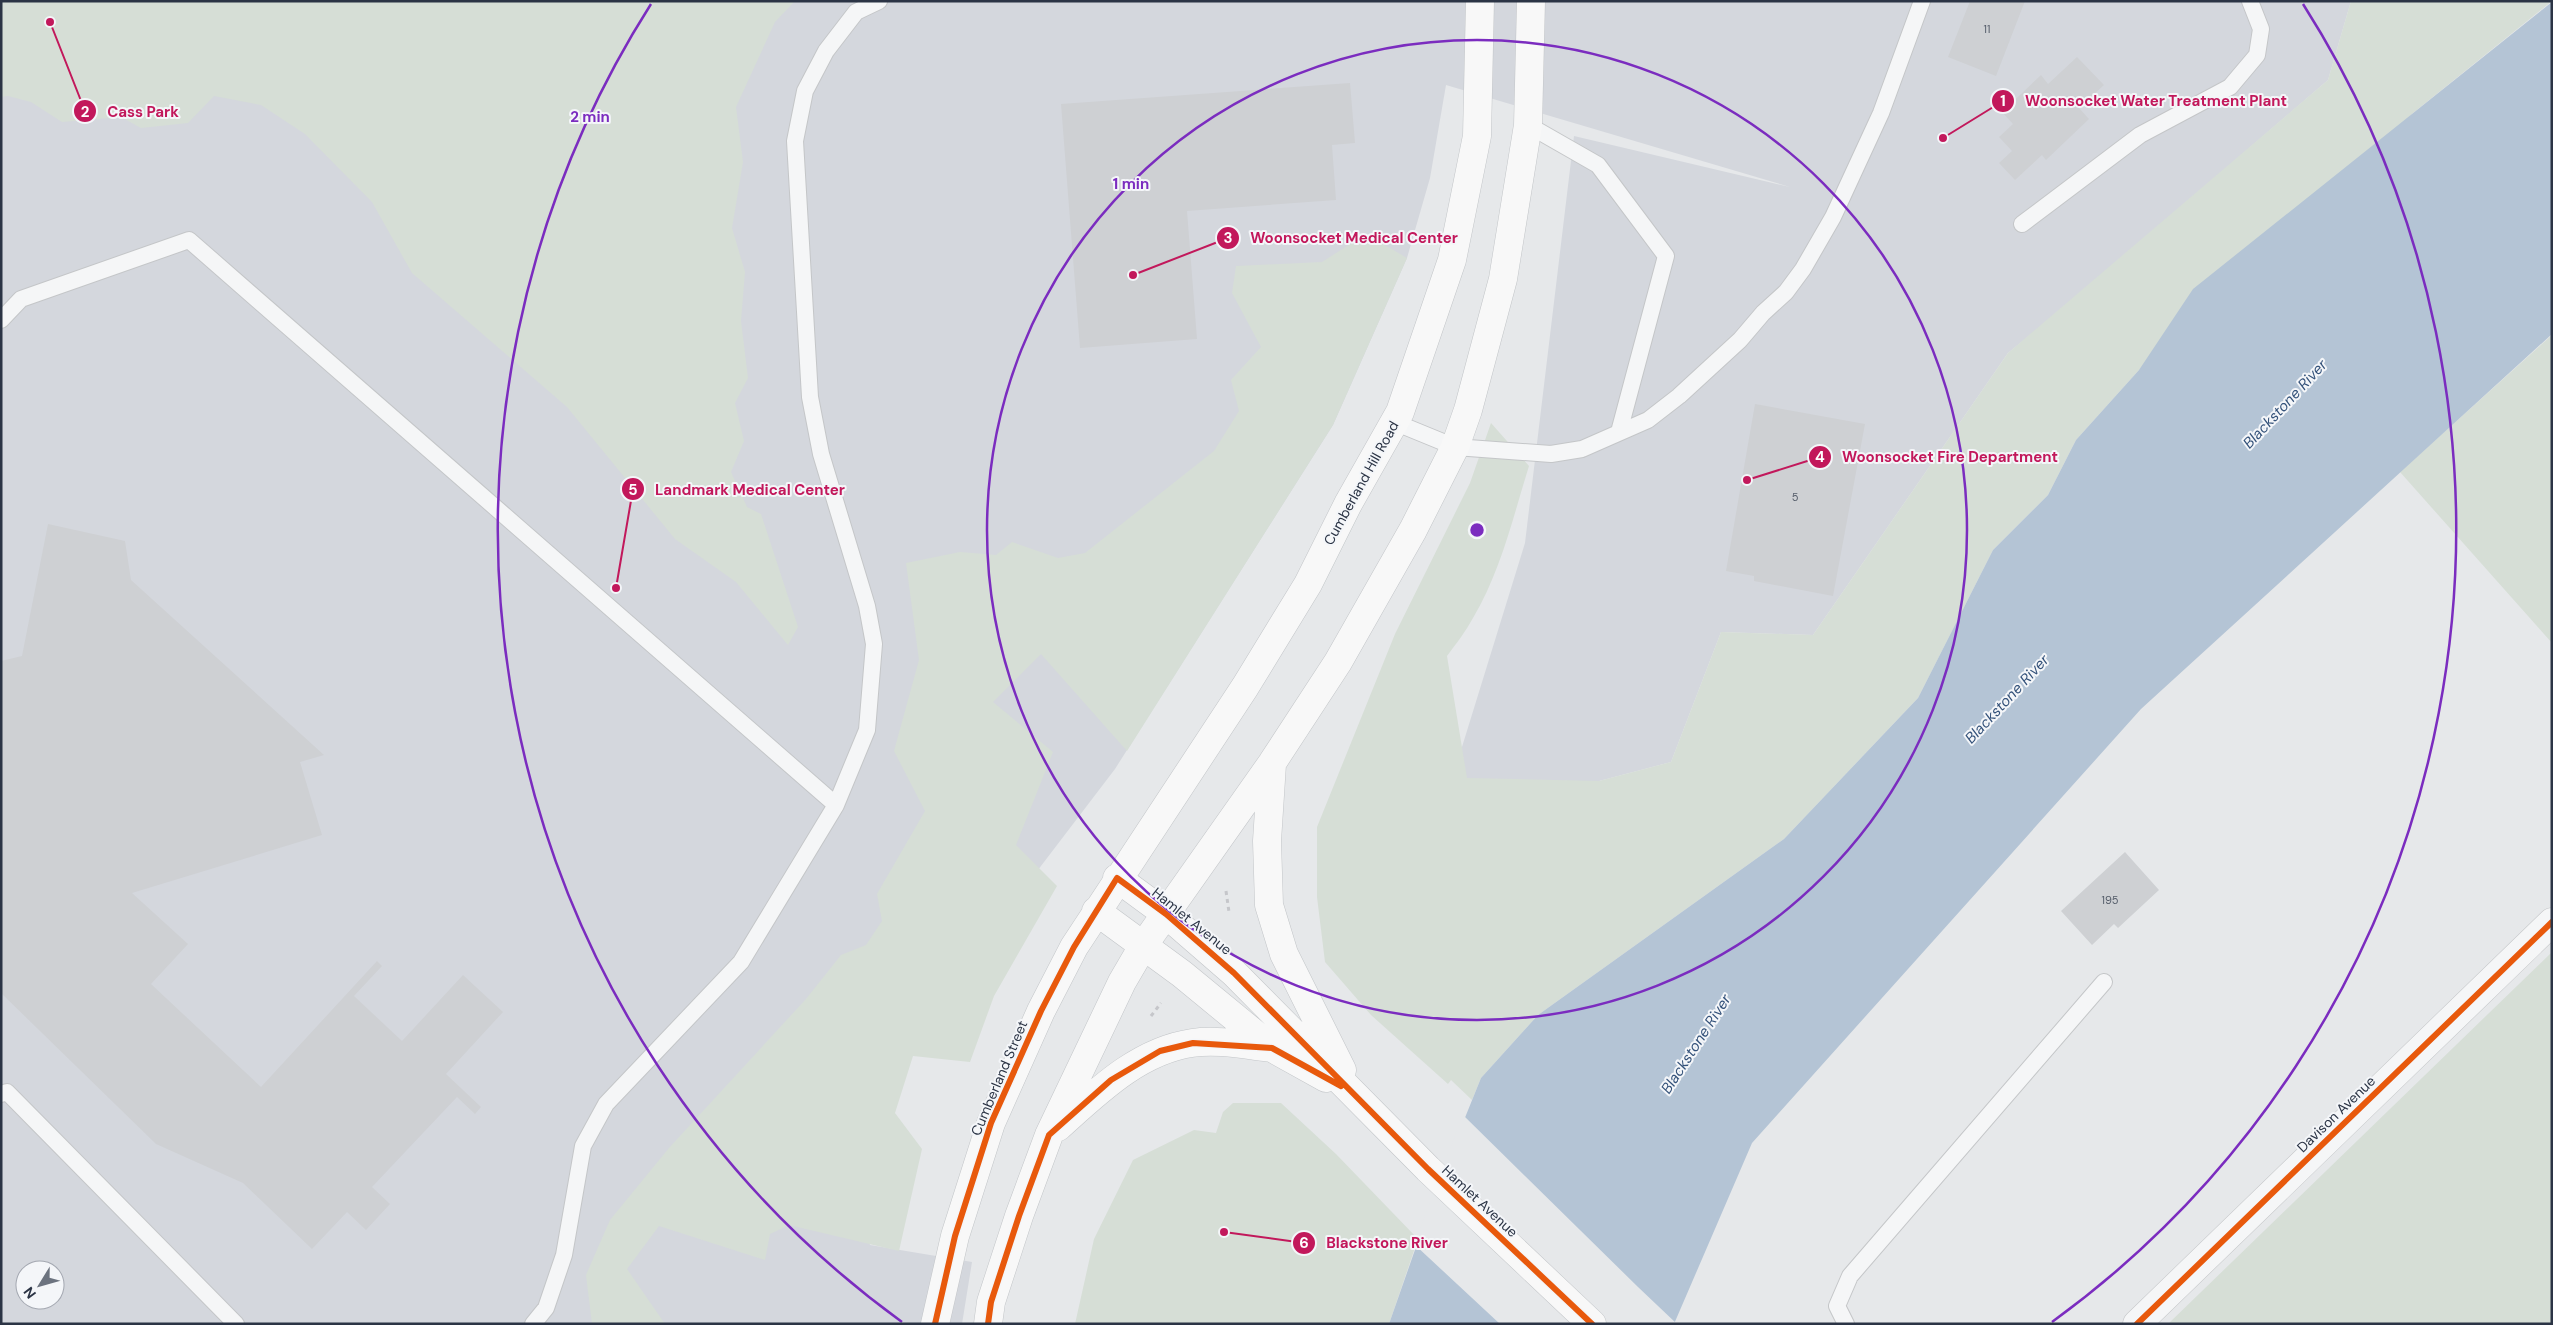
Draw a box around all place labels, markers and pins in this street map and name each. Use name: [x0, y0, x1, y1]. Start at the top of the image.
callout: Woonsocket Water Treatment Plant: [1990, 86, 2297, 116]
callout: Cass Park: [73, 96, 189, 126]
callout: Woonsocket Medical Center: [1215, 223, 1468, 253]
callout: Woonsocket Fire Department: [1807, 442, 2068, 472]
callout: Landmark Medical Center: [620, 474, 855, 504]
centre of rings: [1468, 521, 1486, 539]
callout: Blackstone River: [1291, 1228, 1458, 1258]

